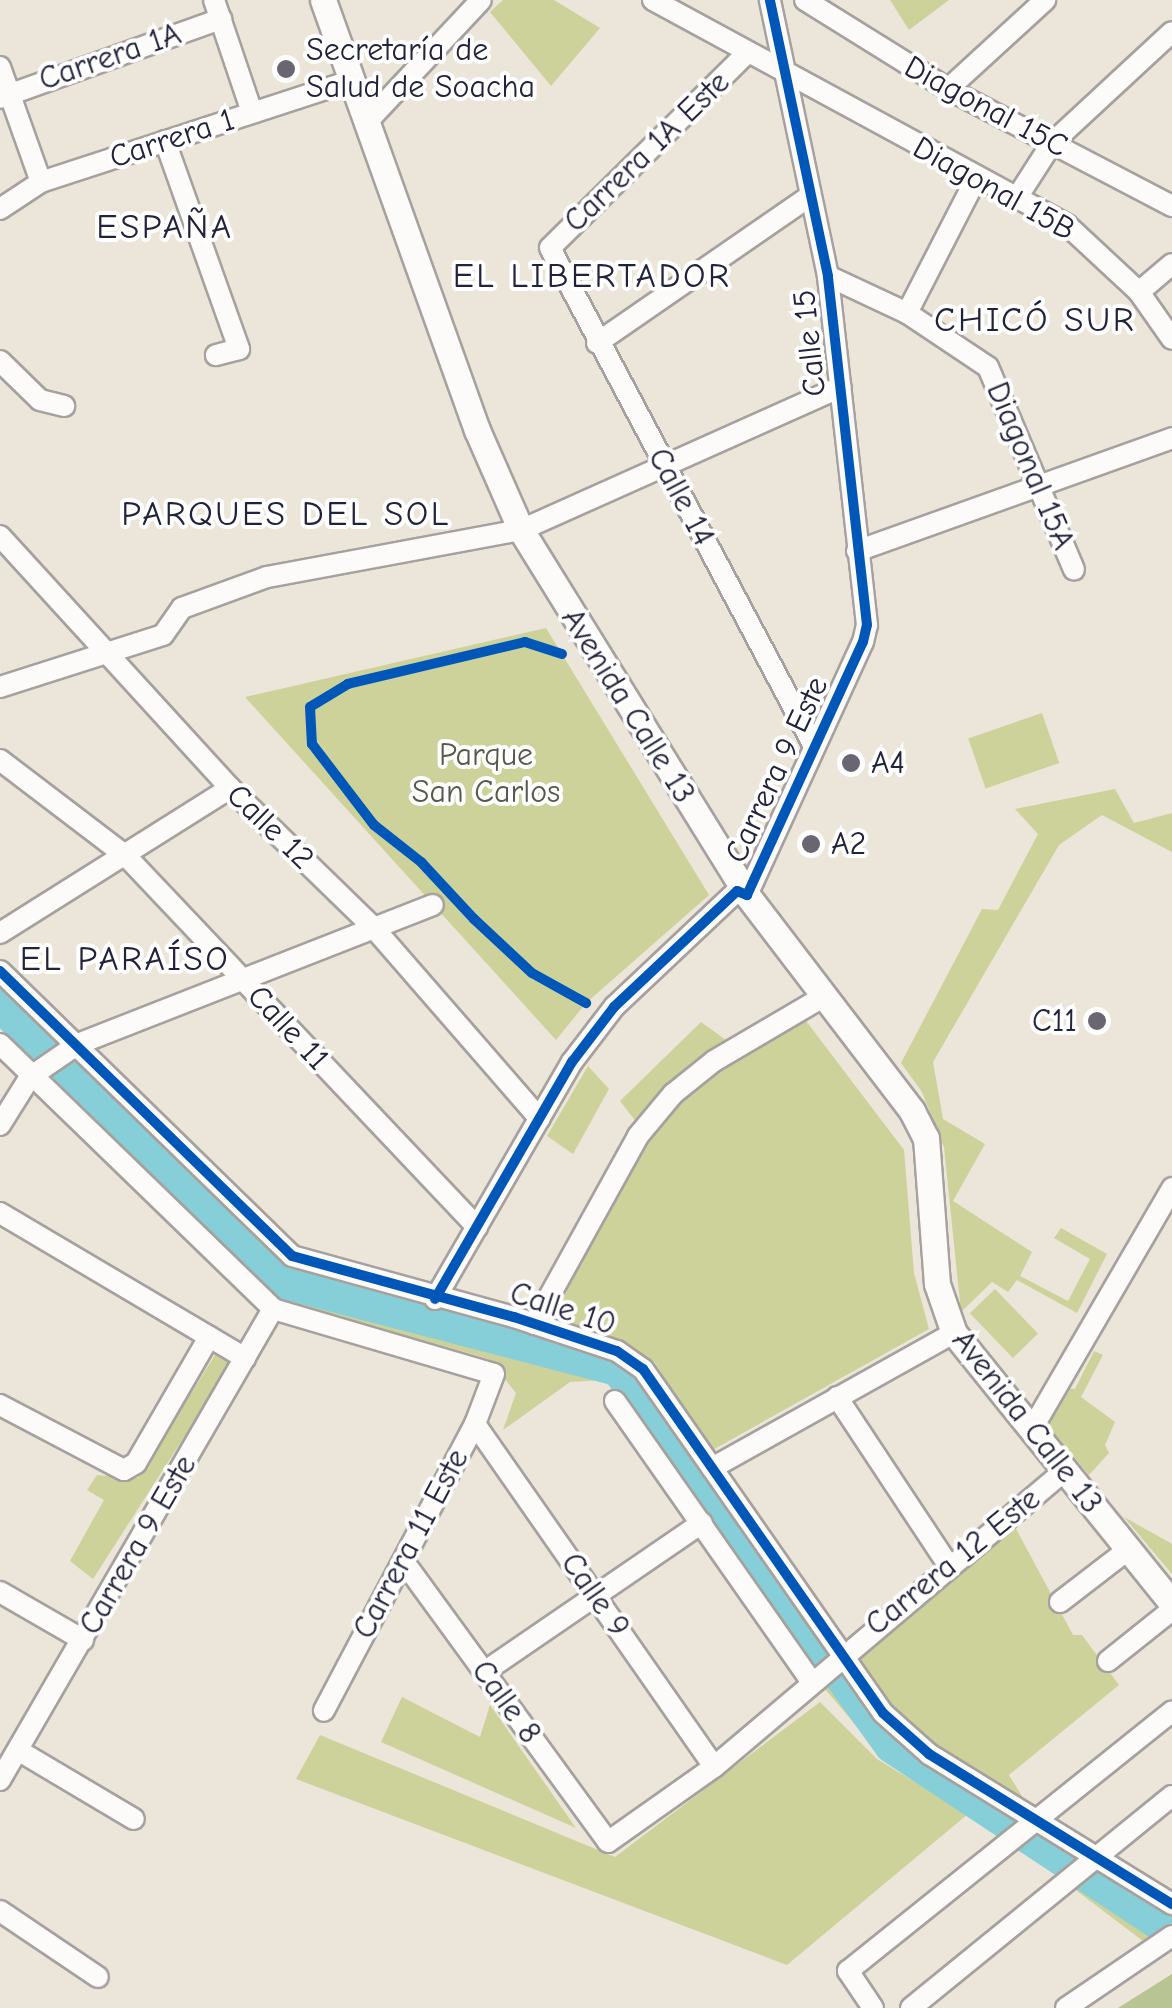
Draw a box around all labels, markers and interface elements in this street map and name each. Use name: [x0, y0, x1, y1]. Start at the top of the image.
street label: Carrera 1A: [34, 15, 186, 99]
place label: Secretaría de Salud de Soacha: [306, 32, 535, 107]
street label: Diagonal 15C: [898, 48, 1074, 166]
marker: Secretaría de Salud de Soacha: [275, 58, 297, 80]
street label: Carrera 1A Este: [556, 63, 738, 241]
street label: Carrera 1: [105, 101, 239, 177]
street label: Diagonal 15B: [906, 129, 1082, 249]
district label: ESPAÑA: [96, 206, 234, 248]
district label: EL LIBERTADOR: [453, 255, 731, 297]
street label: Calle 15: [785, 288, 835, 398]
district label: CHICÓ SUR: [934, 299, 1136, 341]
street label: Diagonal 15A: [977, 376, 1083, 556]
street label: Calle 14: [639, 442, 723, 552]
district label: PARQUES DEL SOL: [121, 493, 451, 535]
street label: Avenida Calle 13: [553, 602, 703, 810]
street label: Carrera 9 Este: [717, 671, 837, 869]
park label: Parque San Carlos: [412, 737, 560, 812]
place label: A4: [871, 744, 905, 782]
marker: A4: [840, 752, 862, 774]
street label: Calle 12: [218, 776, 322, 878]
place label: A2: [831, 825, 866, 863]
marker: A2: [800, 833, 822, 855]
district label: EL PARAÍSO: [20, 938, 230, 980]
street label: Calle 11: [239, 978, 337, 1078]
place label: C11: [1032, 1002, 1077, 1040]
marker: C11: [1086, 1010, 1108, 1032]
street label: Calle 10: [505, 1274, 621, 1344]
street label: Avenida Calle 13: [943, 1323, 1111, 1521]
street label: Carrera 11 Este: [345, 1443, 477, 1645]
street label: Carrera 9 Este: [71, 1448, 205, 1642]
street label: Carrera 12 Este: [858, 1480, 1048, 1644]
street label: Calle 9: [552, 1546, 638, 1644]
street label: Calle 8: [463, 1653, 549, 1751]

